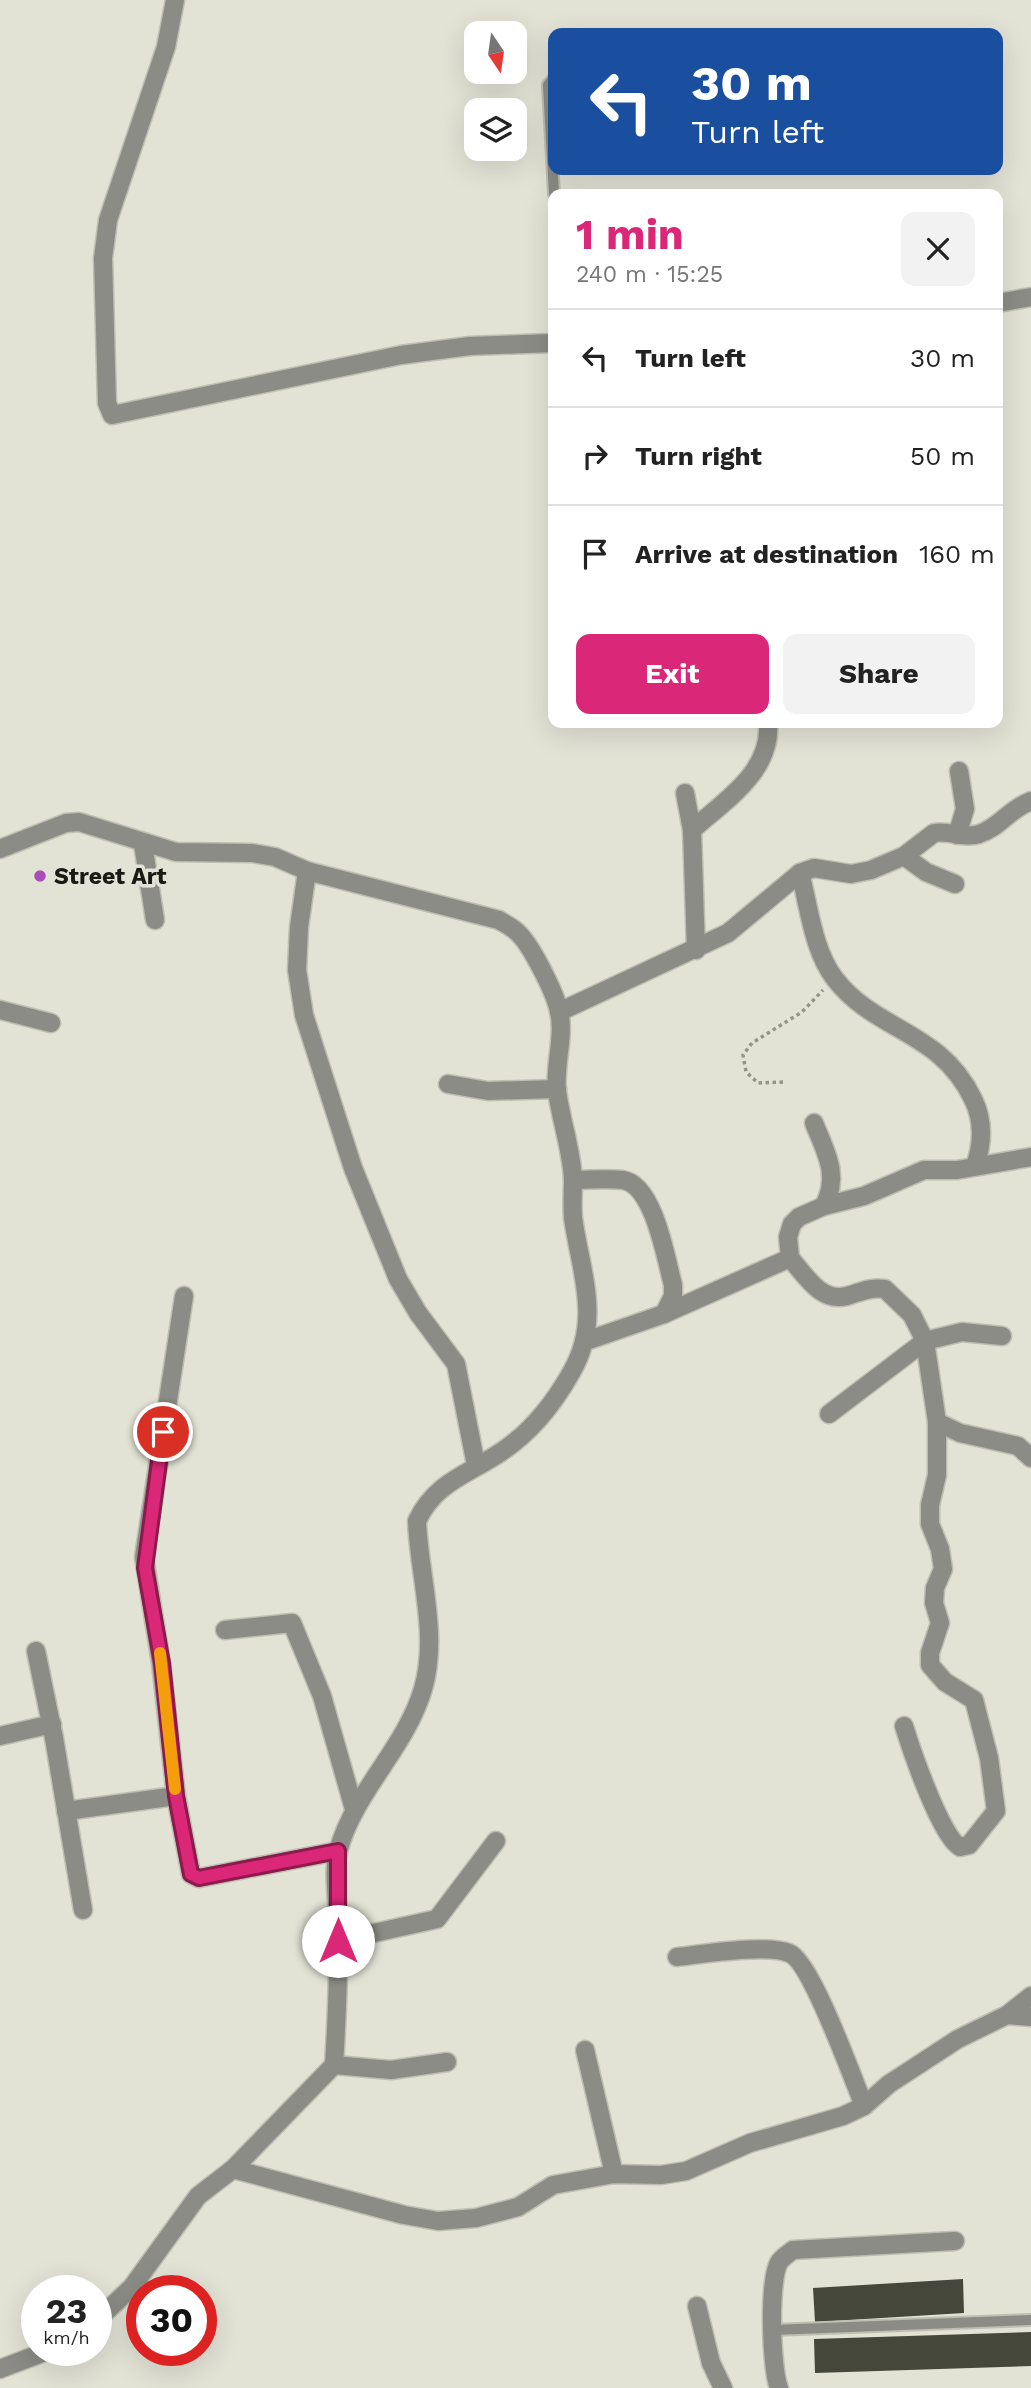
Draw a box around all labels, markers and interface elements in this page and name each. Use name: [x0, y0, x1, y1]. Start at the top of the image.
north arrow: [464, 21, 527, 84]
map controls: [464, 21, 527, 161]
text: 30 m: [691, 54, 812, 112]
icon: left: [576, 56, 667, 147]
button: layers: [464, 98, 527, 161]
text: Turn left: [691, 113, 824, 151]
text: 1 min: [576, 210, 684, 259]
button: close: [901, 212, 975, 286]
text: 240 m · 15:25: [576, 261, 723, 288]
icon: left: [576, 339, 614, 377]
text: Turn left: [635, 343, 746, 373]
text: 30 m: [910, 343, 975, 373]
icon: right: [576, 437, 614, 475]
text: Turn right: [635, 441, 762, 471]
text: 50 m: [910, 441, 975, 471]
icon: arrive: [576, 535, 614, 573]
text: Arrive at destination: [635, 539, 898, 569]
text: 160 m: [919, 539, 995, 569]
button: Exit: [576, 634, 769, 714]
button: Share: [783, 634, 975, 714]
place label: Street Art: [54, 863, 166, 890]
marker: Street Art: [32, 868, 48, 884]
pin: [133, 1402, 193, 1462]
icon: arrive: [144, 1413, 182, 1451]
position arrow: [301, 1904, 375, 1978]
speed limit sign: 30: [126, 2275, 217, 2366]
text: 23: [46, 2290, 87, 2332]
text: km/h: [43, 2327, 90, 2348]

